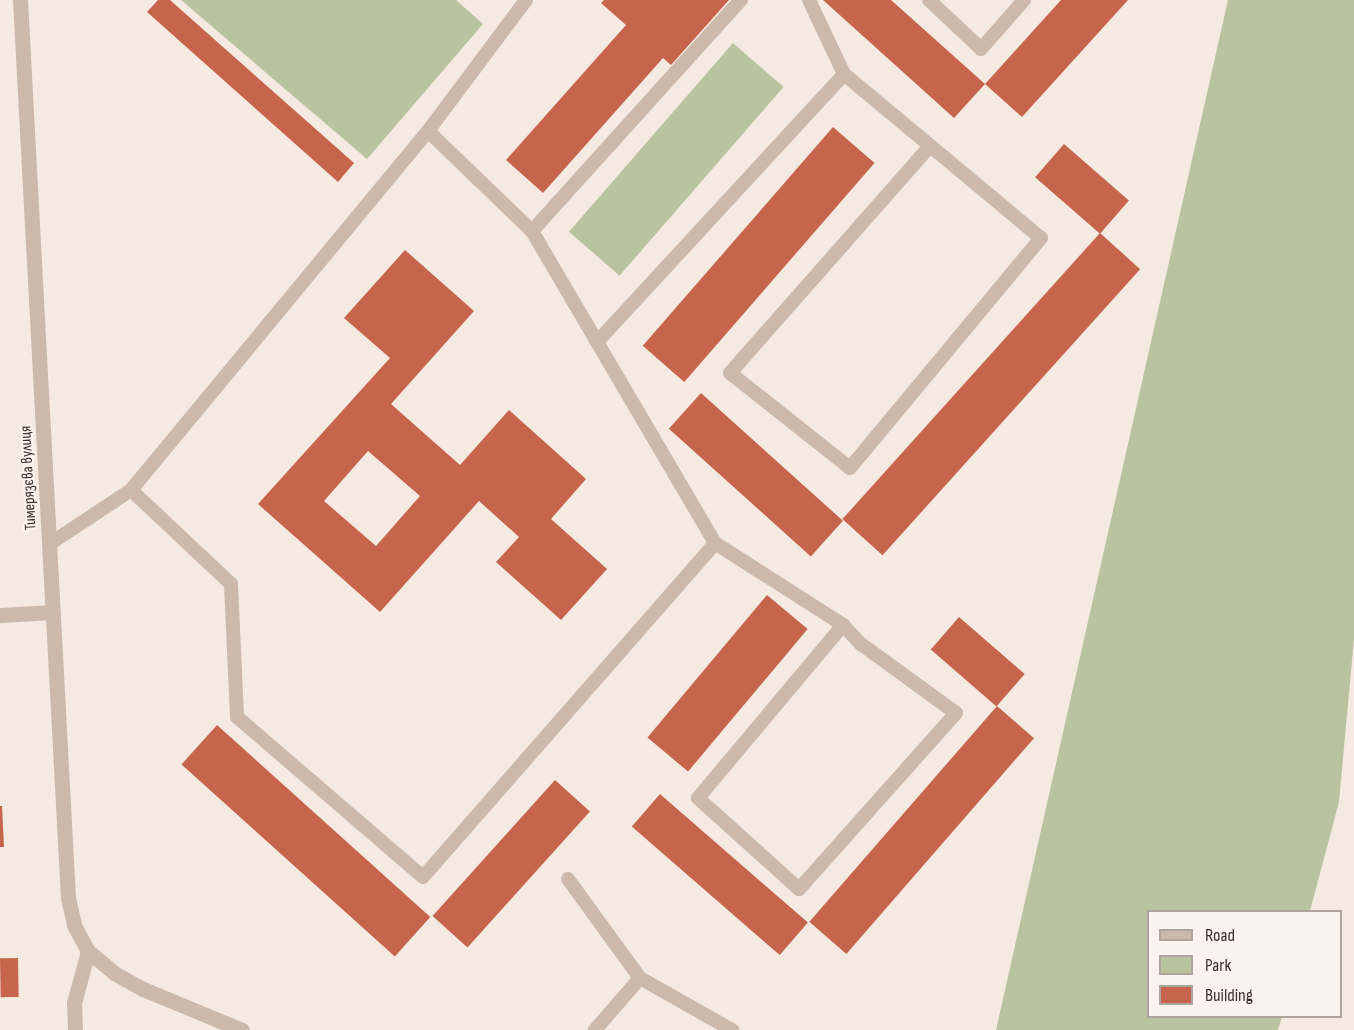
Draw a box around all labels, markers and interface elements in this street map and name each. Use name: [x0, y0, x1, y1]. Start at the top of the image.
street label: Тимерязєва вулиця: [17, 425, 41, 531]
legend: [1147, 910, 1342, 1018]
text: Road: [1205, 925, 1235, 946]
text: Park: [1205, 955, 1231, 976]
text: Building: [1205, 985, 1253, 1006]

